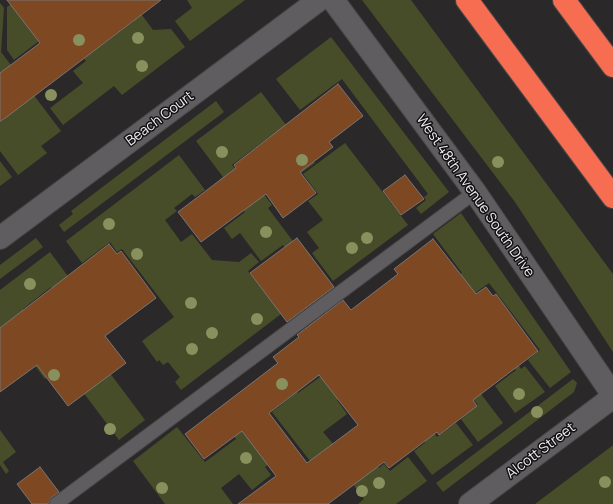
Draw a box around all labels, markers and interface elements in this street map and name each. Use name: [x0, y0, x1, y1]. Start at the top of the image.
street label: Beach Court: [123, 88, 197, 150]
street label: West 48th Avenue South Drive: [412, 111, 538, 281]
street label: Alcott Street: [503, 420, 579, 482]

